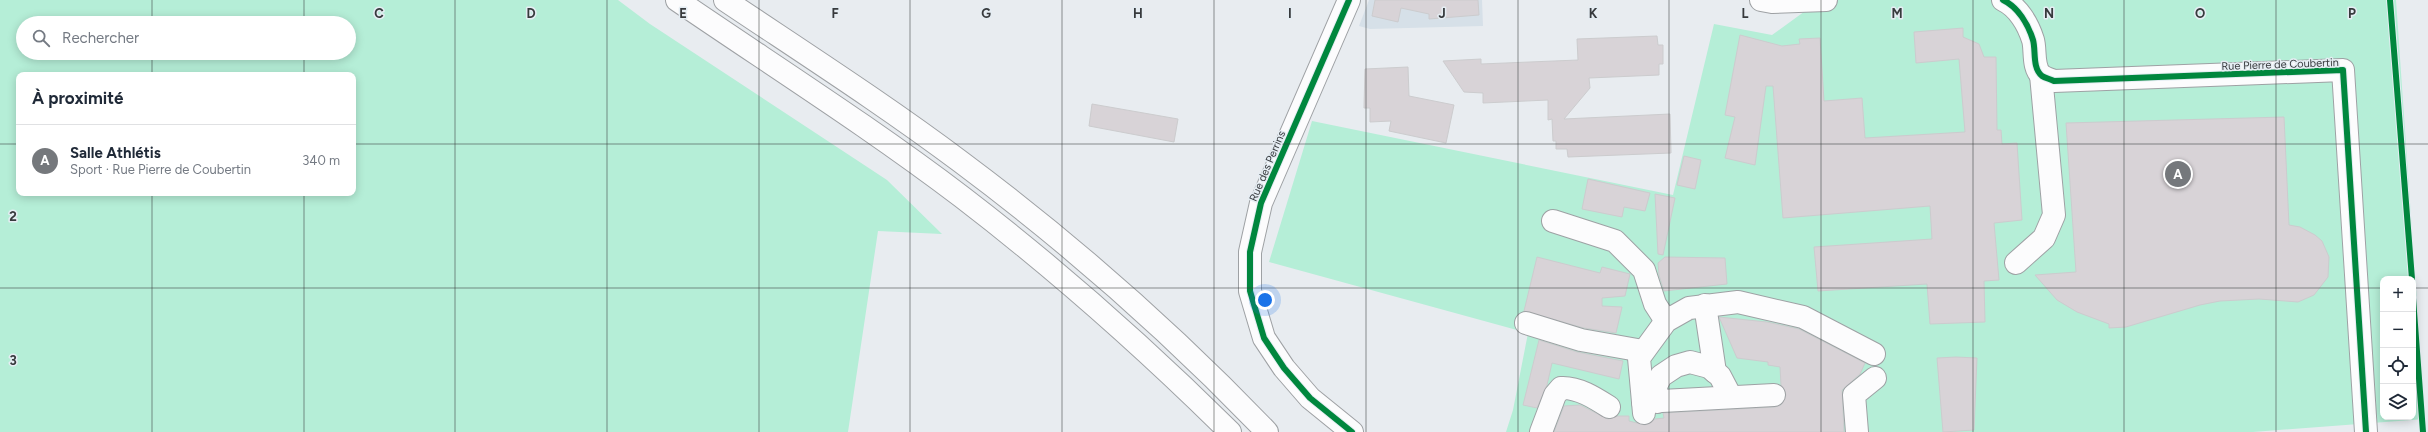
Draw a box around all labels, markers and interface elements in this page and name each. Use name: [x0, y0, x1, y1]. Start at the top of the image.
text: C: [374, 6, 384, 21]
text: D: [526, 6, 536, 21]
text: E: [679, 6, 687, 21]
text: F: [831, 6, 839, 21]
text: G: [981, 6, 991, 21]
text: H: [1133, 6, 1143, 21]
text: I: [1288, 6, 1292, 21]
text: J: [1438, 6, 1446, 21]
text: K: [1589, 6, 1598, 21]
text: L: [1742, 6, 1749, 21]
text: M: [1891, 6, 1903, 21]
text: N: [2044, 6, 2054, 21]
text: O: [2195, 6, 2205, 21]
text: P: [2348, 6, 2356, 21]
search box: [16, 16, 356, 60]
icon: search: [30, 27, 52, 49]
text: Rechercher: [62, 29, 139, 47]
street label: Rue Pierre de Coubertin: [2221, 56, 2339, 73]
text: À proximité: [32, 88, 123, 108]
street label: Rue des Perrins: [1247, 129, 1288, 204]
text: Salle Athlétis: [70, 144, 161, 162]
text: A: [40, 153, 50, 168]
text: 340 m: [302, 153, 340, 168]
pin: A: [2165, 159, 2191, 189]
text: Sport · Rue Pierre de Coubertin: [70, 162, 251, 177]
text: 2: [9, 209, 17, 224]
map controls: [2380, 276, 2416, 420]
button: +: [2380, 276, 2416, 312]
your location: [1255, 290, 1275, 310]
button: −: [2380, 312, 2416, 348]
button: locate: [2380, 348, 2416, 384]
text: 3: [9, 353, 17, 368]
button: layers: [2380, 384, 2416, 420]

